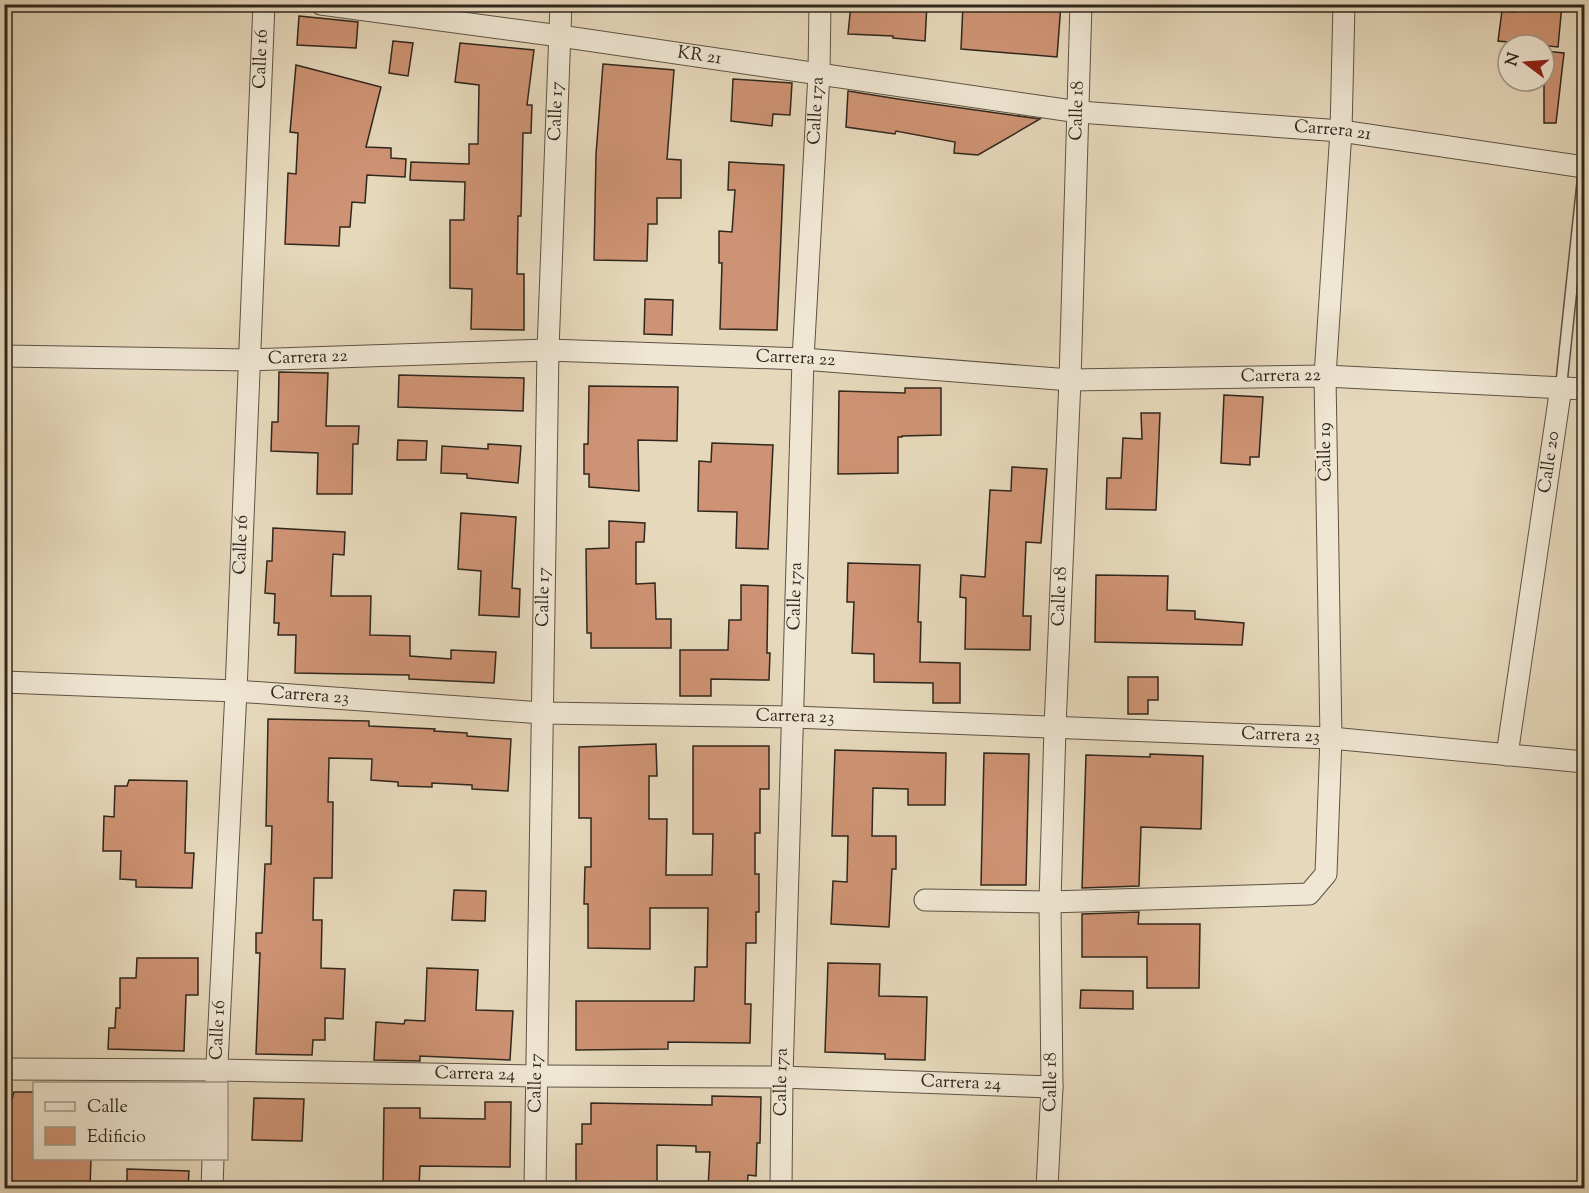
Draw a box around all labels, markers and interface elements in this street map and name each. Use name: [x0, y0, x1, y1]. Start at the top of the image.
street label: Calle 16: [248, 29, 276, 89]
north arrow: [1496, 33, 1556, 93]
street label: KR 21: [676, 40, 723, 72]
text: N: [1501, 50, 1527, 69]
street label: Calle 17a: [802, 76, 832, 145]
street label: Calle 18: [1064, 80, 1092, 141]
street label: Calle 17: [543, 81, 571, 142]
street label: Carrera 21: [1293, 115, 1373, 148]
street label: Carrera 22: [268, 344, 349, 372]
street label: Carrera 22: [755, 344, 837, 375]
street label: Carrera 22: [1241, 363, 1322, 390]
street label: Calle 19: [1312, 422, 1340, 482]
street label: Calle 20: [1533, 429, 1567, 495]
street label: Calle 16: [228, 514, 256, 575]
street label: Calle 17a: [782, 562, 810, 631]
street label: Calle 18: [1046, 566, 1075, 627]
street label: Calle 17: [531, 567, 558, 627]
street label: Carrera 23: [269, 680, 350, 712]
street label: Carrera 23: [755, 703, 835, 732]
street label: Carrera 23: [1241, 722, 1321, 751]
street label: Calle 16: [204, 1000, 233, 1061]
street label: Calle 17a: [769, 1048, 796, 1116]
street label: Calle 18: [1038, 1052, 1065, 1113]
street label: Calle 17: [523, 1053, 550, 1113]
street label: Carrera 24: [434, 1061, 516, 1089]
street label: Carrera 24: [920, 1069, 1002, 1098]
legend: [33, 1082, 228, 1160]
text: Calle: [87, 1095, 128, 1121]
text: Edificio: [87, 1125, 146, 1151]

